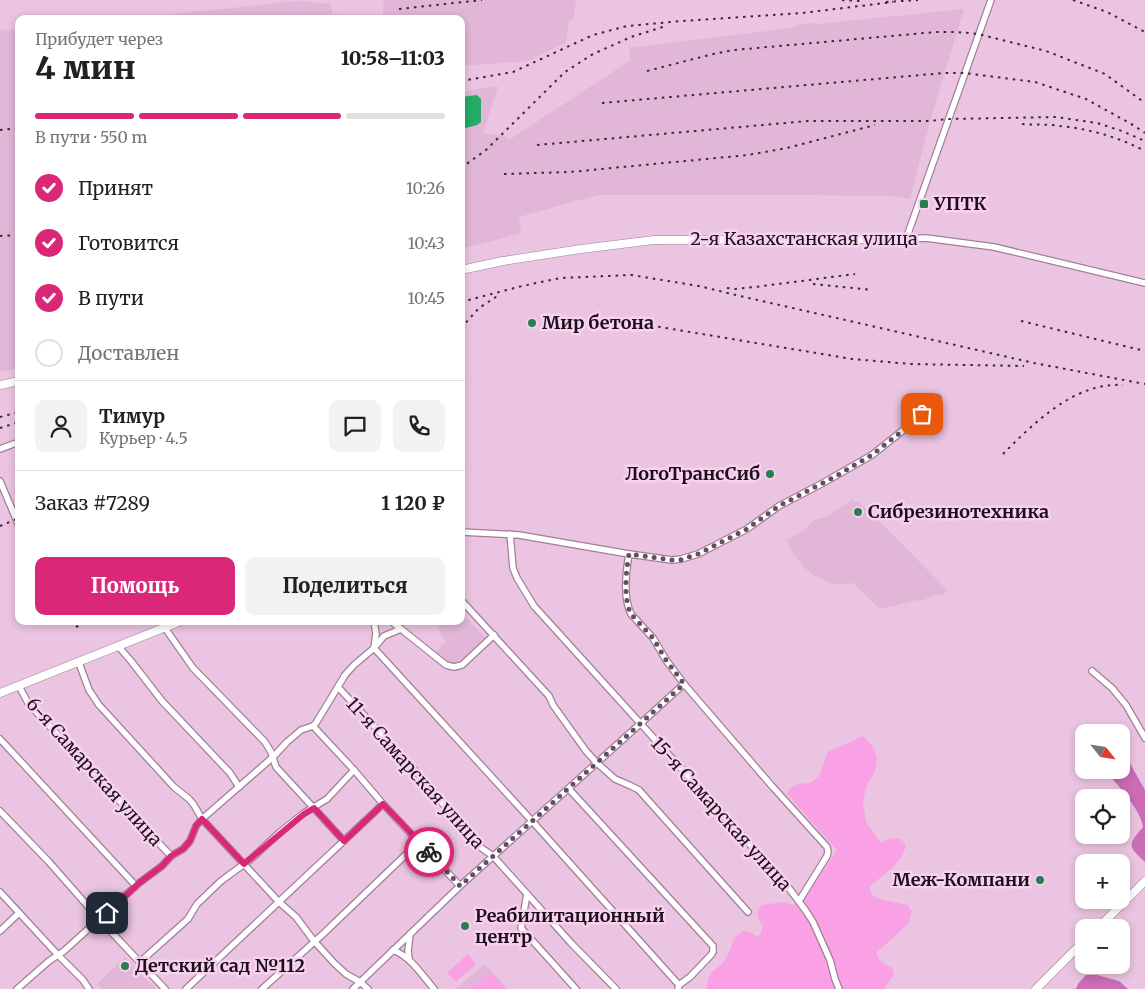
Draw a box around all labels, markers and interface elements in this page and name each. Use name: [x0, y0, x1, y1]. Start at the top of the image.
text: Прибудет через: [35, 29, 163, 49]
text: 10:58–11:03: [341, 46, 445, 70]
text: 4 мин: [35, 48, 136, 88]
text: В пути · 550 m: [35, 127, 147, 147]
icon: check: [35, 174, 63, 202]
text: Принят: [78, 176, 153, 200]
text: 10:26: [406, 178, 445, 198]
place label: УПТК: [933, 192, 987, 215]
marker: УПТК: [918, 198, 930, 210]
street label: 2-я Казахстанская улица: [690, 227, 918, 250]
icon: check: [35, 229, 63, 257]
text: Готовится: [78, 231, 179, 255]
text: 10:43: [408, 233, 445, 253]
icon: check: [35, 284, 63, 312]
text: В пути: [78, 286, 144, 310]
text: 10:45: [408, 288, 445, 308]
place label: Мир бетона: [542, 311, 654, 334]
marker: Мир бетона: [526, 317, 538, 329]
text: Доставлен: [78, 341, 179, 365]
pin: [901, 393, 943, 435]
button: person: [35, 400, 87, 452]
button: chat: [329, 400, 381, 452]
button: phone: [393, 400, 445, 452]
icon: bag: [908, 400, 936, 428]
text: Тимур: [99, 404, 165, 428]
text: Курьер · 4.5: [99, 428, 188, 448]
place label: ЛогоТрансСиб: [625, 462, 760, 485]
marker: ЛогоТрансСиб: [764, 468, 776, 480]
text: Заказ #7289: [35, 491, 150, 515]
text: 1 120 ₽: [381, 491, 445, 515]
place label: Сибрезинотехника: [868, 500, 1049, 523]
marker: Сибрезинотехника: [852, 506, 864, 518]
button: Помощь: [35, 557, 235, 615]
button: Поделиться: [245, 557, 445, 615]
street label: 11-я Самарская улица: [341, 692, 490, 853]
street label: 6-я Самарская улица: [21, 693, 168, 851]
north arrow: [1075, 724, 1130, 779]
map controls: [1075, 724, 1130, 974]
street label: 15-я Самарская улица: [646, 732, 797, 896]
button: locate: [1075, 789, 1130, 844]
courier: [404, 827, 454, 877]
icon: bike: [415, 838, 443, 866]
button: +: [1075, 854, 1130, 909]
place label: Меж-Компани: [892, 868, 1030, 891]
marker: Меж-Компани: [1034, 874, 1046, 886]
pin: [86, 892, 128, 934]
icon: home: [93, 899, 121, 927]
place label: Реабилитационный центр: [475, 904, 665, 948]
button: −: [1075, 919, 1130, 974]
marker: Реабилитационный центр: [459, 920, 471, 932]
place label: Детский сад №112: [135, 954, 305, 977]
marker: Детский сад №112: [119, 960, 131, 972]

